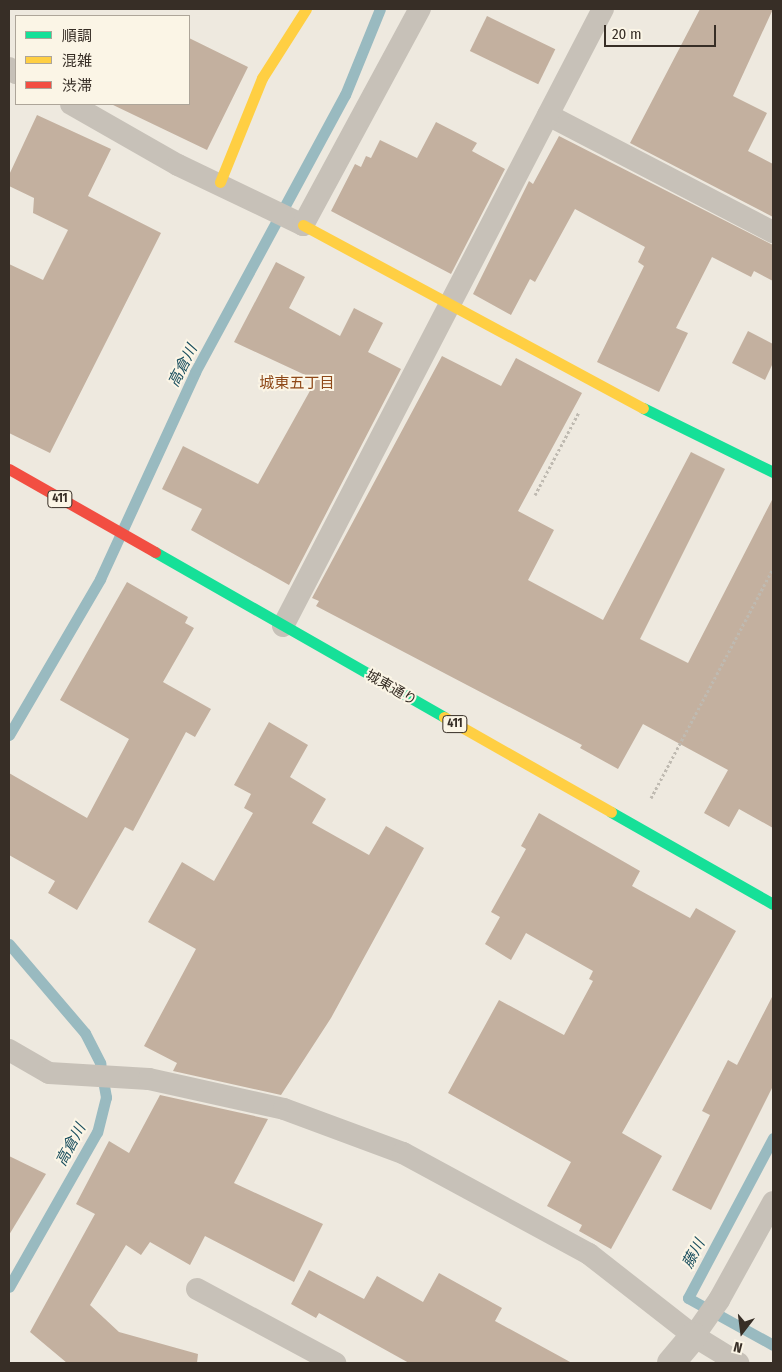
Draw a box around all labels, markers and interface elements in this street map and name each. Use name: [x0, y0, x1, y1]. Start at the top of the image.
legend: [15, 15, 190, 105]
scale bar: [607, 15, 720, 47]
text: 20 m: [612, 25, 642, 43]
text: 順調: [62, 27, 92, 45]
text: 混雑: [62, 52, 92, 70]
text: 渋滞: [62, 77, 92, 95]
water label: 高倉川: [165, 342, 201, 390]
district label: 城東五丁目: [260, 375, 334, 393]
road number: 411: [46, 489, 74, 508]
street label: 城東通り: [363, 667, 419, 709]
road number: 411: [441, 714, 469, 734]
water label: 高倉川: [52, 1121, 90, 1169]
water label: 藤川: [679, 1237, 709, 1271]
north arrow: [717, 1307, 767, 1357]
text: N: [732, 1338, 744, 1356]

